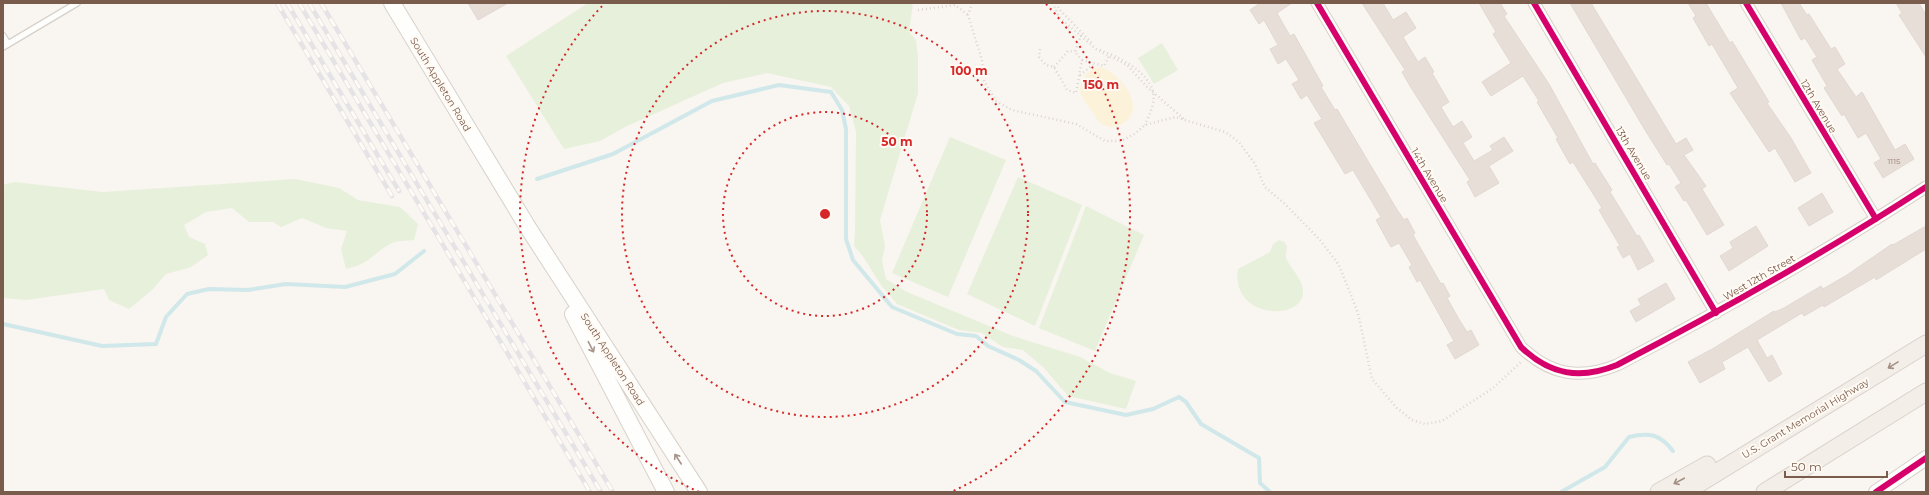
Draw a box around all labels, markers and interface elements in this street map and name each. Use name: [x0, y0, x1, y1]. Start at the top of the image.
street label: South Appleton Road: [407, 35, 474, 134]
text: 100 m: [951, 63, 987, 78]
text: 150 m: [1083, 77, 1119, 92]
street label: 12th Avenue: [1797, 77, 1840, 136]
street label: 13th Avenue: [1612, 124, 1655, 183]
text: 50 m: [881, 134, 913, 149]
street label: 14th Avenue: [1408, 146, 1451, 205]
house number: 1115: [1887, 156, 1901, 166]
centre of rings: [818, 207, 832, 221]
street label: West 12th Street: [1721, 252, 1798, 303]
street label: South Appleton Road: [578, 311, 647, 408]
one-way arrow: [587, 341, 595, 353]
one-way arrow: [1887, 361, 1899, 369]
street label: U.S. Grant Memorial Highway: [1739, 375, 1872, 462]
one-way arrow: [673, 453, 681, 465]
scale bar: [1785, 453, 1887, 479]
text: 50 m: [1791, 459, 1822, 474]
one-way arrow: [1673, 478, 1685, 485]

